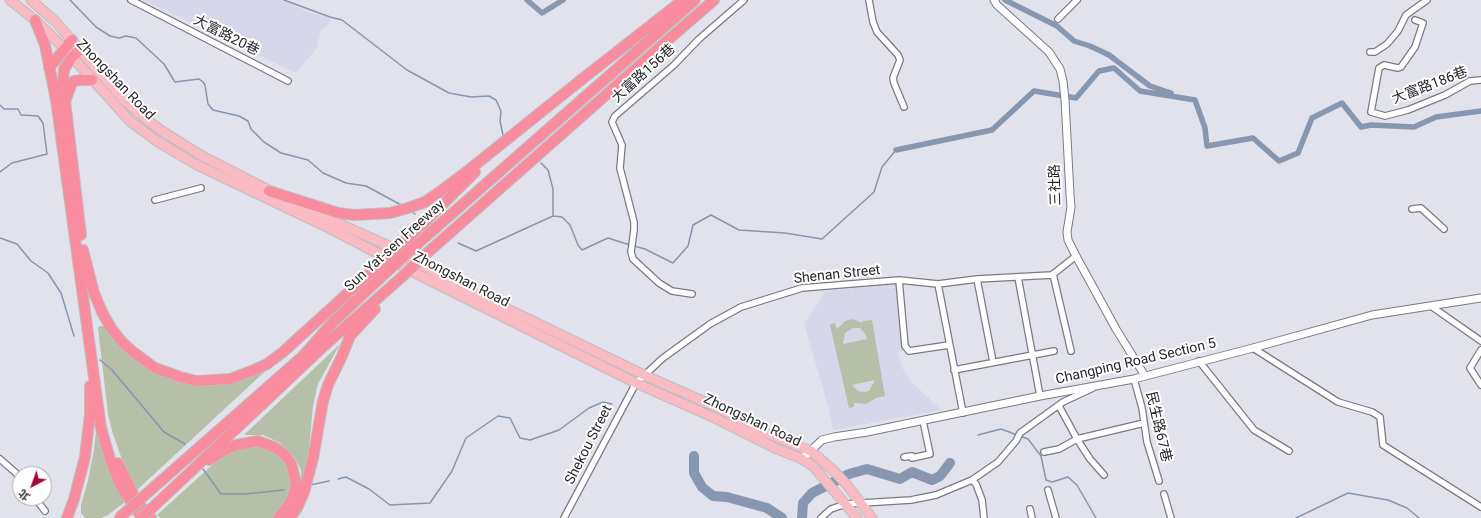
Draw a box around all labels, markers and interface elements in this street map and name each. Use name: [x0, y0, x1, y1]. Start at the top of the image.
street label: 大富路20巷: [190, 12, 262, 60]
street label: Zhongshan Road: [72, 36, 158, 124]
street label: 大富路156巷: [609, 41, 679, 107]
street label: 大富路186巷: [1390, 64, 1470, 108]
street label: 三社路: [1047, 164, 1065, 206]
street label: Sun Yat-sen Freeway: [342, 197, 448, 295]
street label: Zhongshan Road: [410, 249, 512, 311]
street label: Shenan Street: [793, 262, 881, 288]
street label: Changping Road Section 5: [1054, 335, 1218, 389]
street label: 民生路67巷: [1142, 390, 1174, 464]
street label: Zhongshan Road: [701, 391, 803, 451]
street label: Shekou Street: [562, 403, 616, 487]
north arrow: [12, 466, 52, 506]
text: 北: [16, 486, 33, 503]

